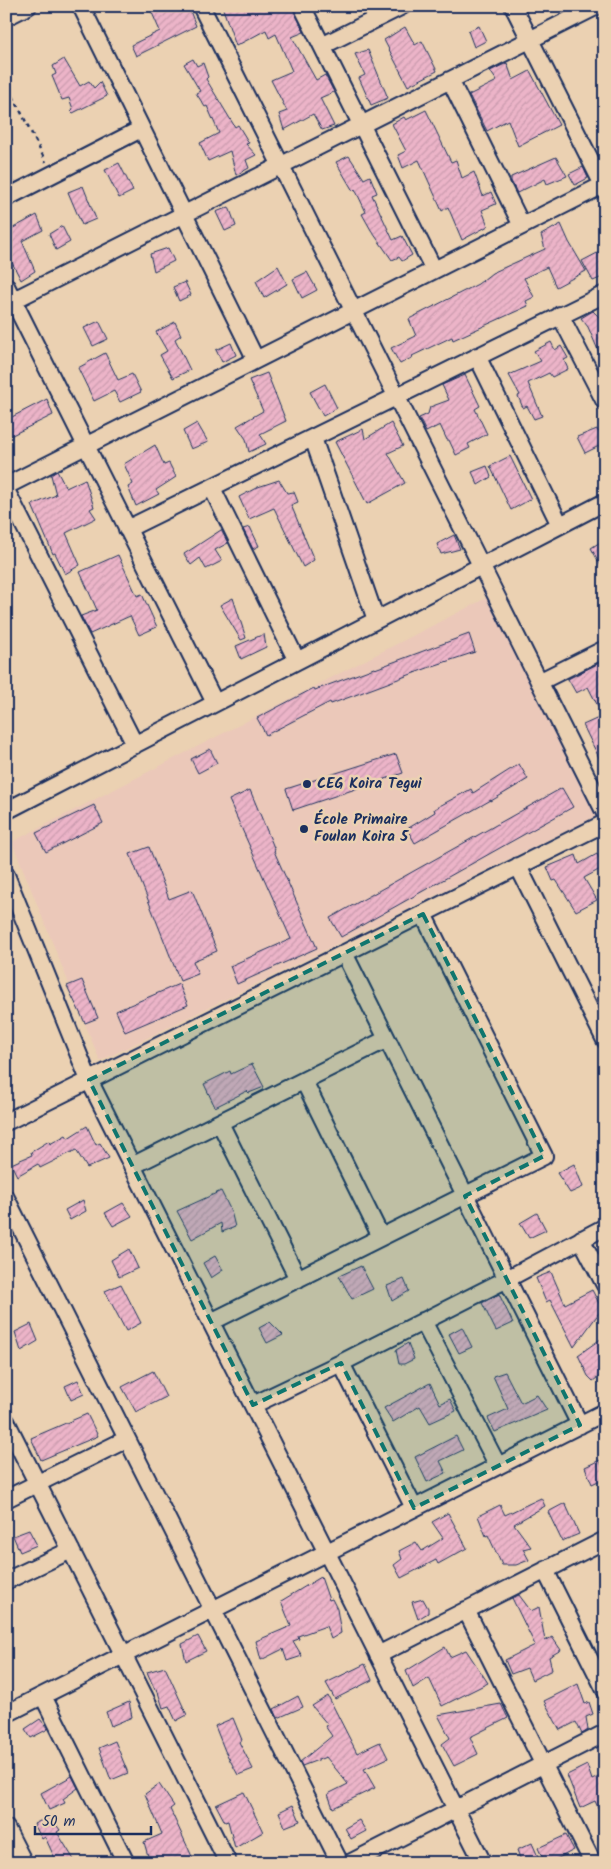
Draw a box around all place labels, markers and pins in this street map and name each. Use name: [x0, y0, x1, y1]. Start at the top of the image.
place label: CEG Koira Tegui: [317, 772, 423, 796]
marker: CEG Koira Tegui: [301, 778, 313, 790]
place label: École Primaire Foulan Koira 5: [314, 808, 410, 849]
marker: École Primaire Foulan Koira 5: [298, 823, 310, 835]

